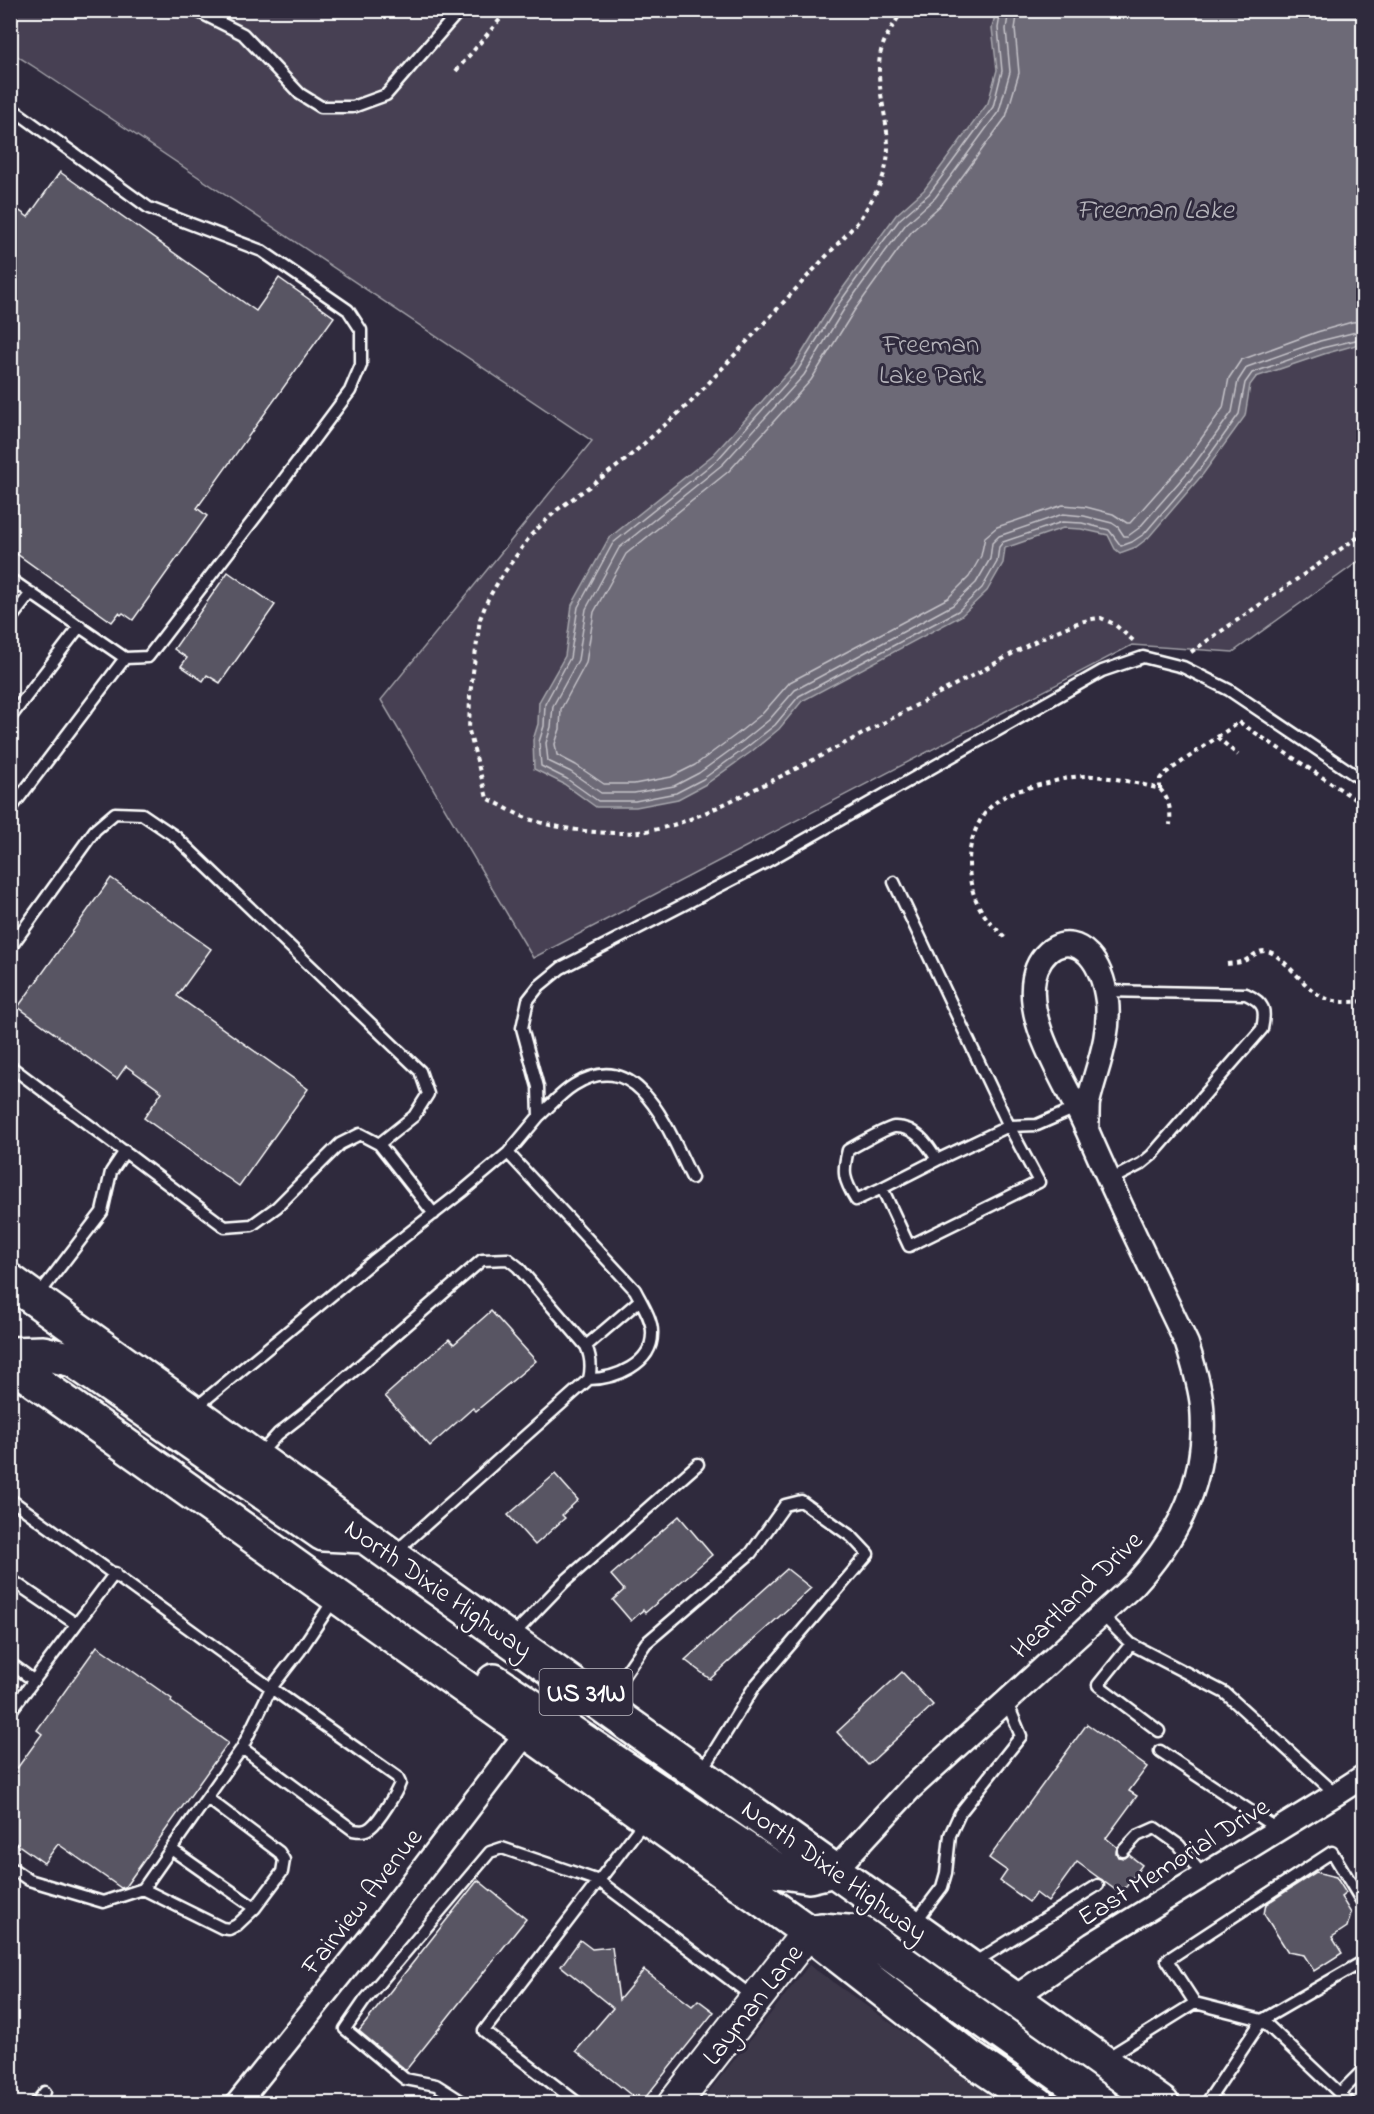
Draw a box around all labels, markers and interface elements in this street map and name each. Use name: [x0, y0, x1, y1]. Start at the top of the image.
water label: Freeman Lake: [1076, 191, 1235, 232]
park label: Freeman Lake Park: [879, 326, 983, 396]
street label: North Dixie Highway: [336, 1511, 539, 1670]
street label: Heartland Drive: [1003, 1522, 1153, 1669]
road number: US 31W: [540, 1669, 632, 1715]
street label: East Memorial Drive: [1071, 1788, 1278, 1938]
street label: North Dixie Highway: [732, 1791, 935, 1953]
street label: Fairview Avenue: [292, 1820, 434, 1985]
street label: Layman Lane: [694, 1936, 815, 2075]

